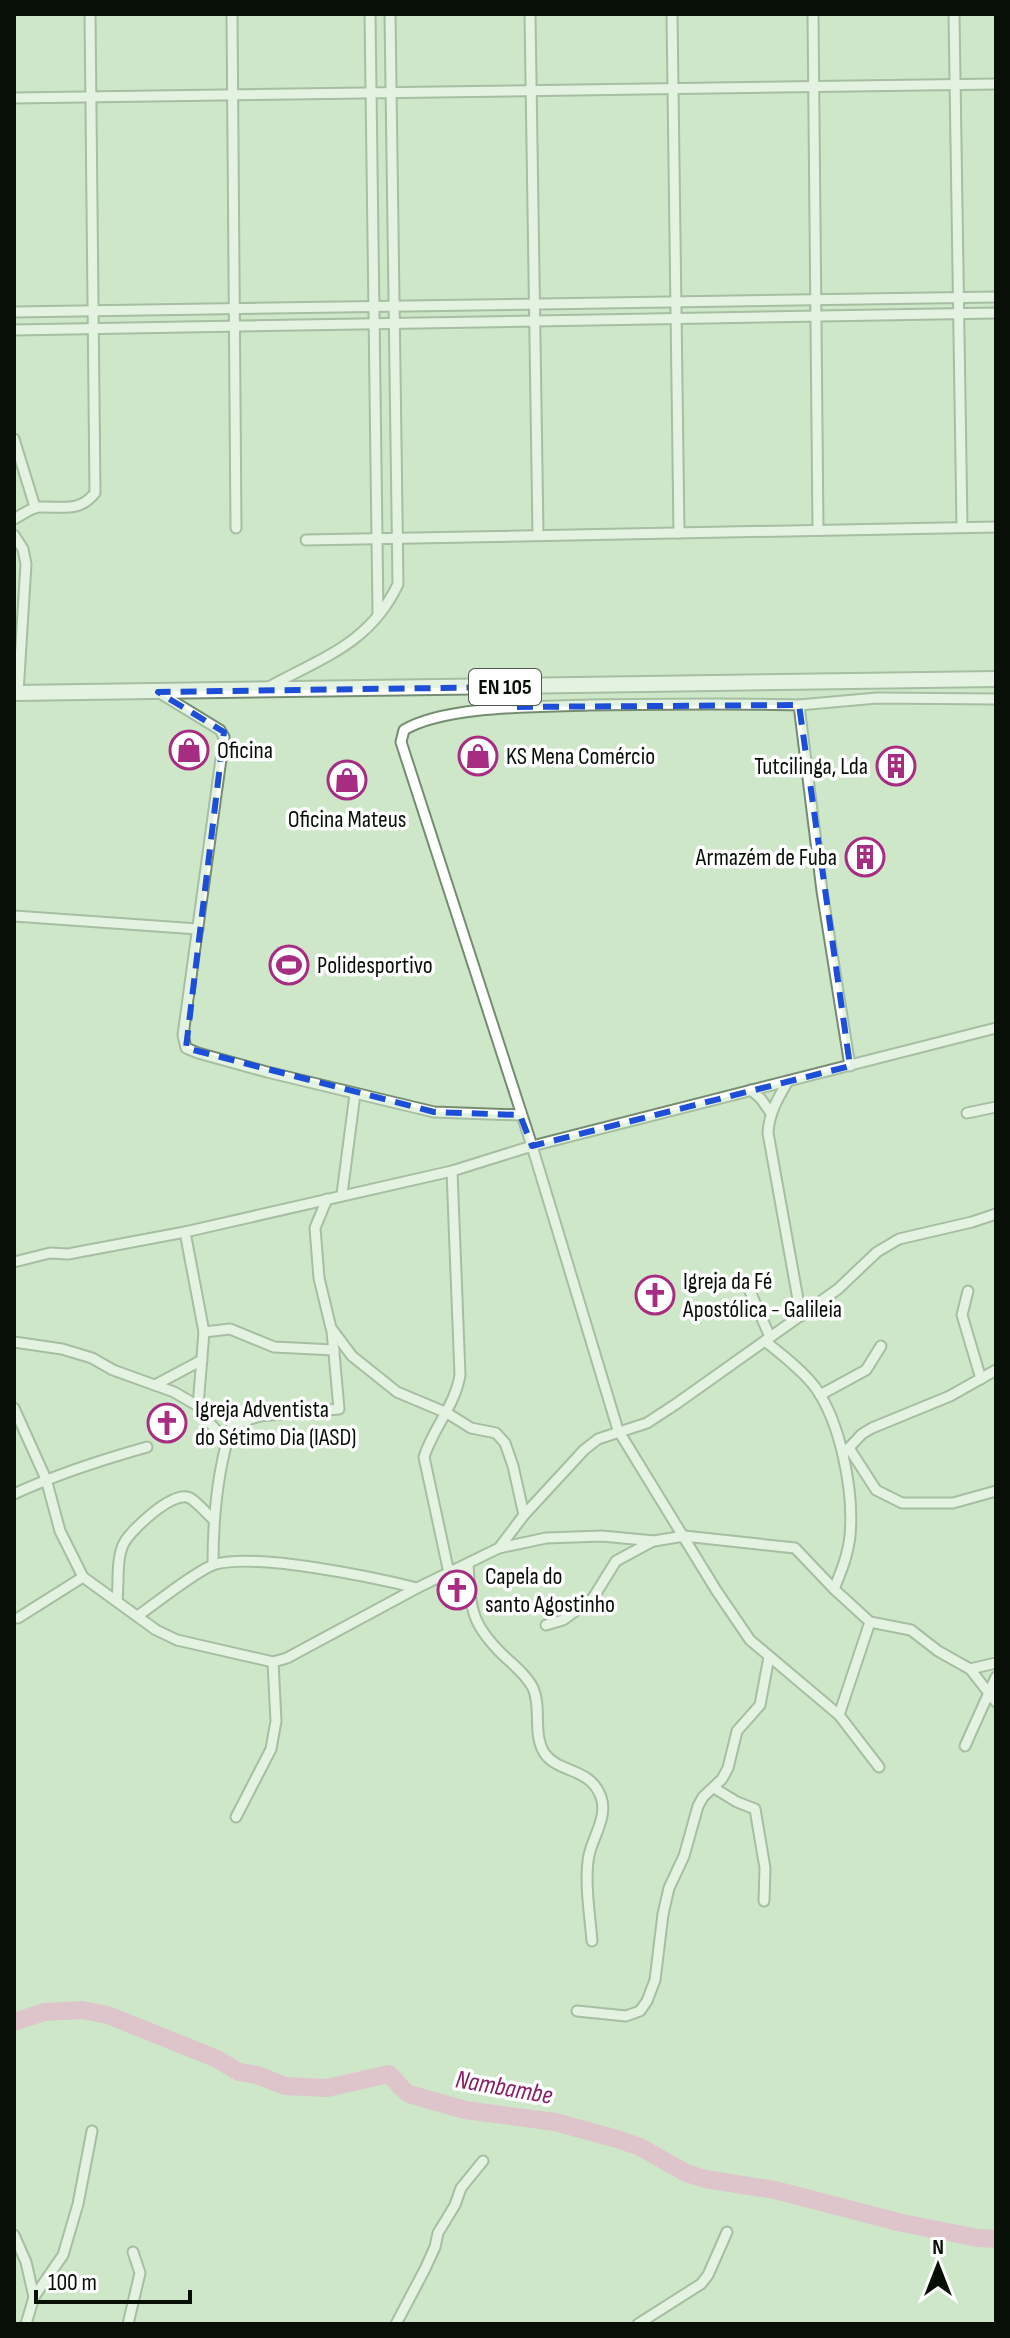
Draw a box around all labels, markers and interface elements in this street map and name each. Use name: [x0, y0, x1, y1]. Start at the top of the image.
road number: EN 105: [469, 669, 541, 705]
shop icon: Oficina: [168, 729, 210, 771]
shop icon: KS Mena Comércio: [457, 735, 499, 777]
place label: Oficina: [217, 736, 273, 765]
place label: KS Mena Comércio: [506, 742, 655, 771]
building icon: Tutcilinga, Lda: [875, 745, 917, 787]
place label: Tutcilinga, Lda: [754, 752, 868, 781]
shop icon: Oficina Mateus: [326, 759, 368, 801]
place label: Oficina Mateus: [288, 805, 406, 834]
building icon: Armazém de Fuba: [844, 836, 886, 878]
place label: Armazém de Fuba: [695, 843, 837, 872]
sports icon: Polidesportivo: [268, 944, 310, 986]
place label: Polidesportivo: [317, 951, 433, 980]
place label: Igreja da Fé Apostólica - Galileia: [682, 1267, 842, 1324]
church icon: Igreja da Fé Apostólica - Galileia: [634, 1274, 676, 1316]
place label: Igreja Adventista do Sétimo Dia (IASD): [195, 1395, 357, 1452]
church icon: Igreja Adventista do Sétimo Dia (IASD): [146, 1402, 188, 1444]
place label: Capela do santo Agostinho: [485, 1562, 615, 1619]
church icon: Capela do santo Agostinho: [436, 1569, 478, 1611]
water label: Nambambe: [453, 2064, 555, 2112]
north arrow: [898, 2226, 978, 2306]
text: N: [932, 2234, 944, 2261]
scale bar: [36, 2254, 190, 2304]
text: 100 m: [48, 2268, 97, 2297]

